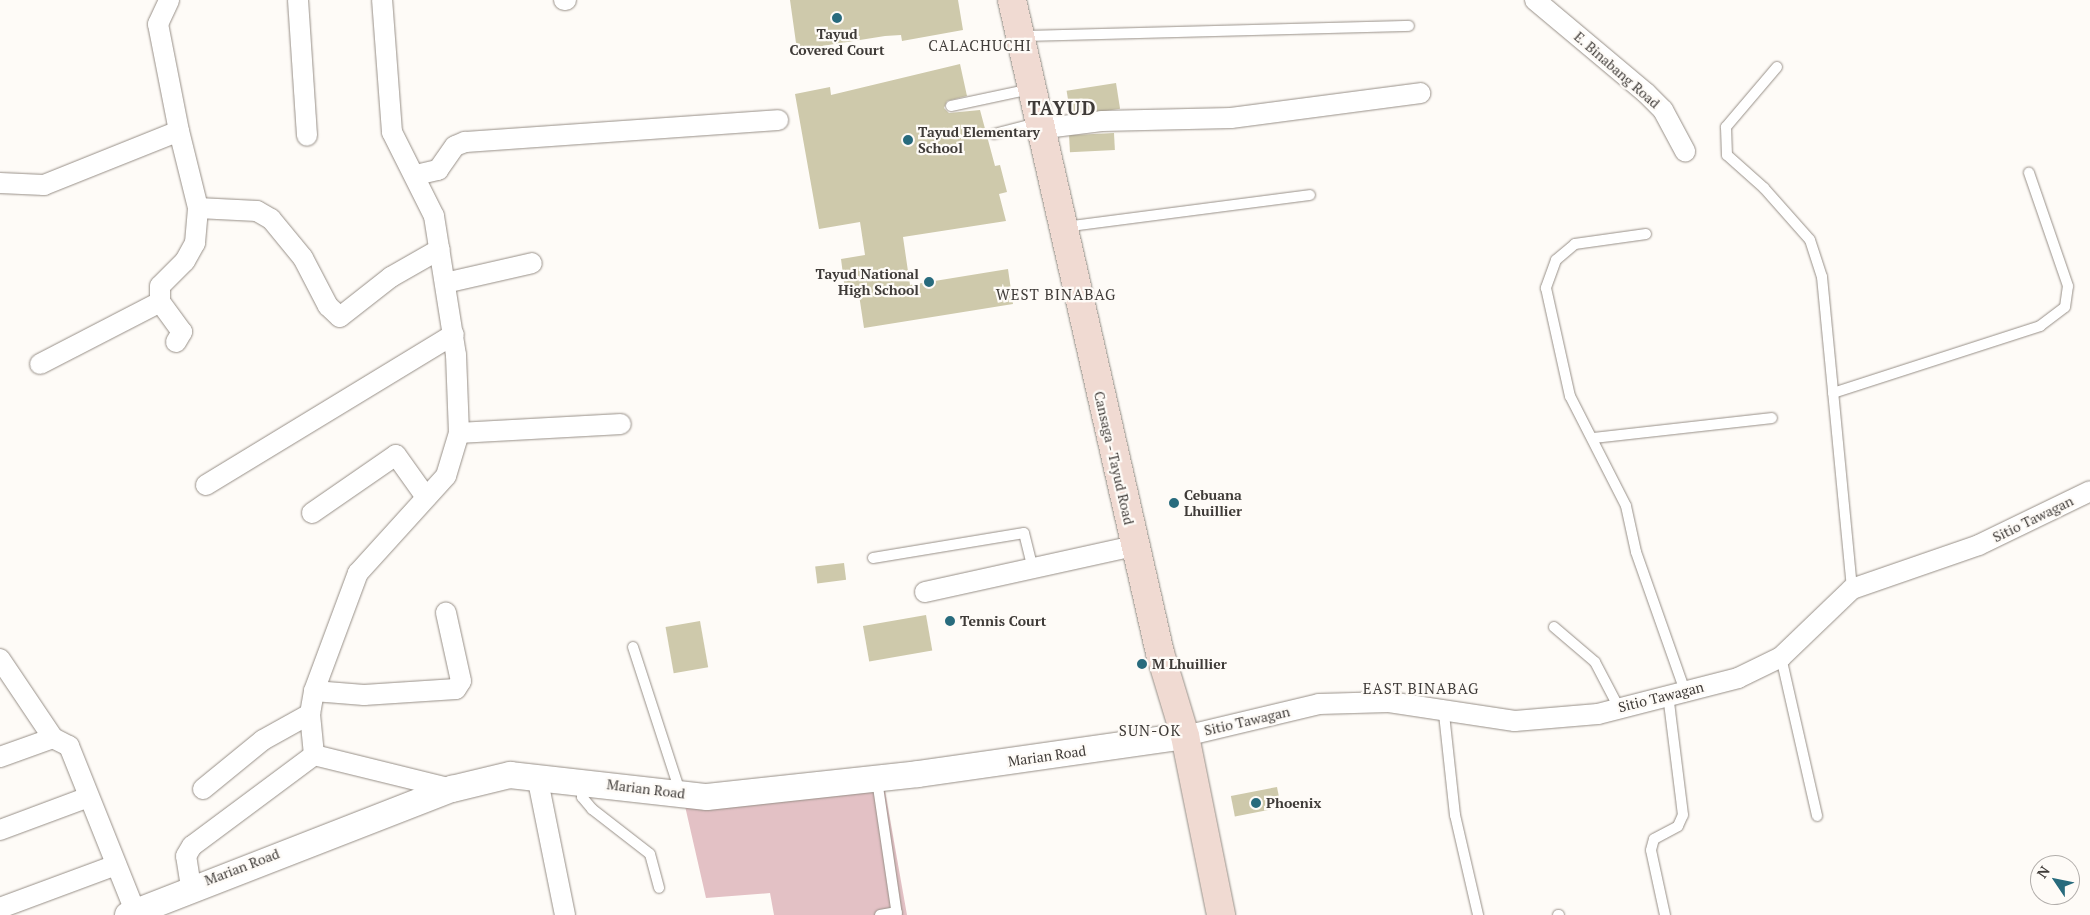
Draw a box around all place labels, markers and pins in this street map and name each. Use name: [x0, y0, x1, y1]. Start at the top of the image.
marker: Tayud Covered Court: [831, 12, 843, 24]
place label: Tayud Covered Court: [790, 26, 884, 58]
place label: Tayud Elementary School: [918, 124, 1040, 156]
marker: Tayud Elementary School: [902, 134, 914, 146]
place label: Tayud National High School: [816, 266, 919, 298]
marker: Tayud National High School: [923, 276, 935, 288]
place label: Cebuana Lhuillier: [1184, 487, 1242, 520]
marker: Cebuana Lhuillier: [1168, 497, 1180, 509]
place label: Tennis Court: [960, 613, 1046, 629]
marker: Tennis Court: [944, 615, 956, 627]
place label: M Lhuillier: [1152, 656, 1227, 672]
marker: M Lhuillier: [1136, 658, 1148, 670]
place label: Phoenix: [1266, 795, 1321, 811]
marker: Phoenix: [1250, 797, 1262, 809]

